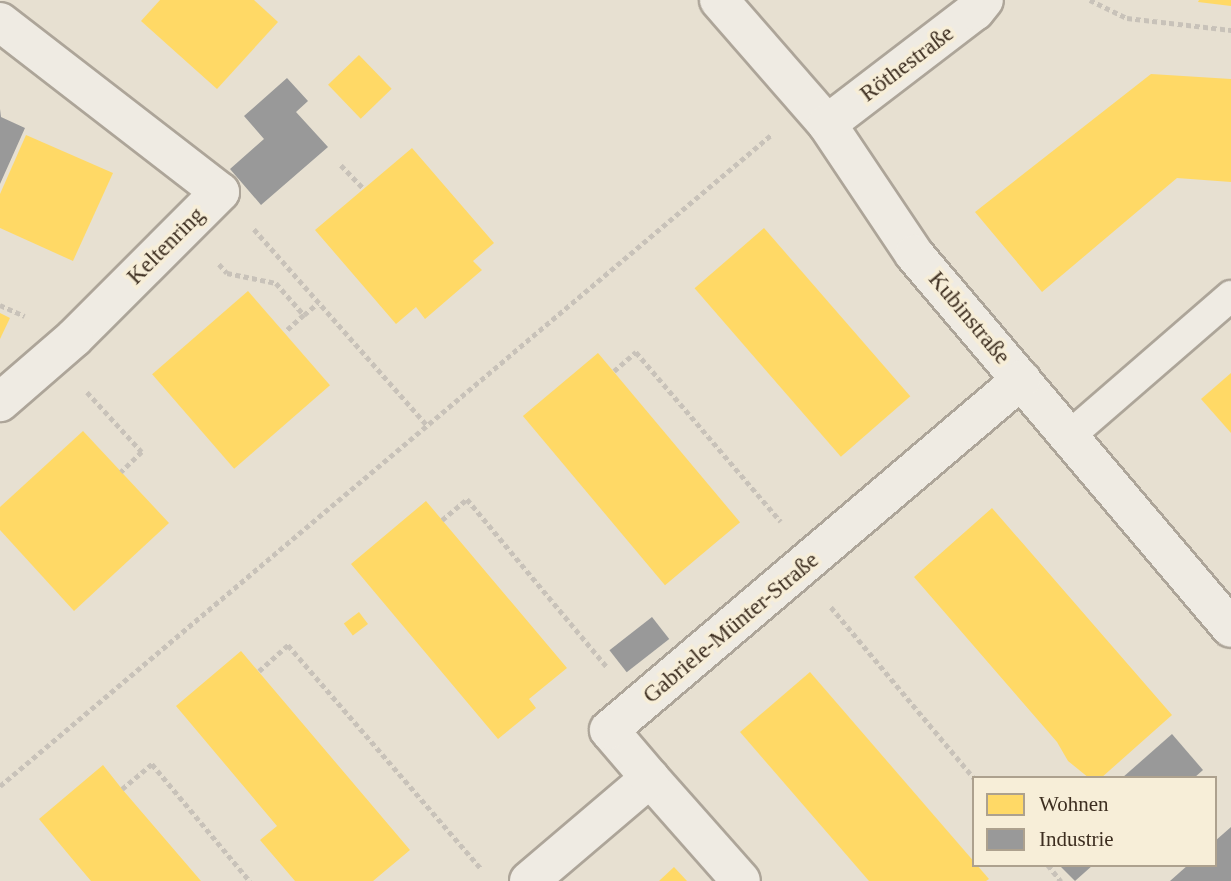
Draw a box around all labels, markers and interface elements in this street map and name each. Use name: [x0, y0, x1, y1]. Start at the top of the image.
street label: Röthestraße: [855, 20, 959, 108]
street label: Keltenring: [121, 201, 211, 291]
street label: Kubinstraße: [922, 266, 1016, 370]
street label: Gabriele-Münter-Straße: [638, 547, 824, 709]
legend: [972, 776, 1217, 867]
text: Wohnen: [1039, 792, 1108, 816]
text: Industrie: [1039, 827, 1114, 851]

